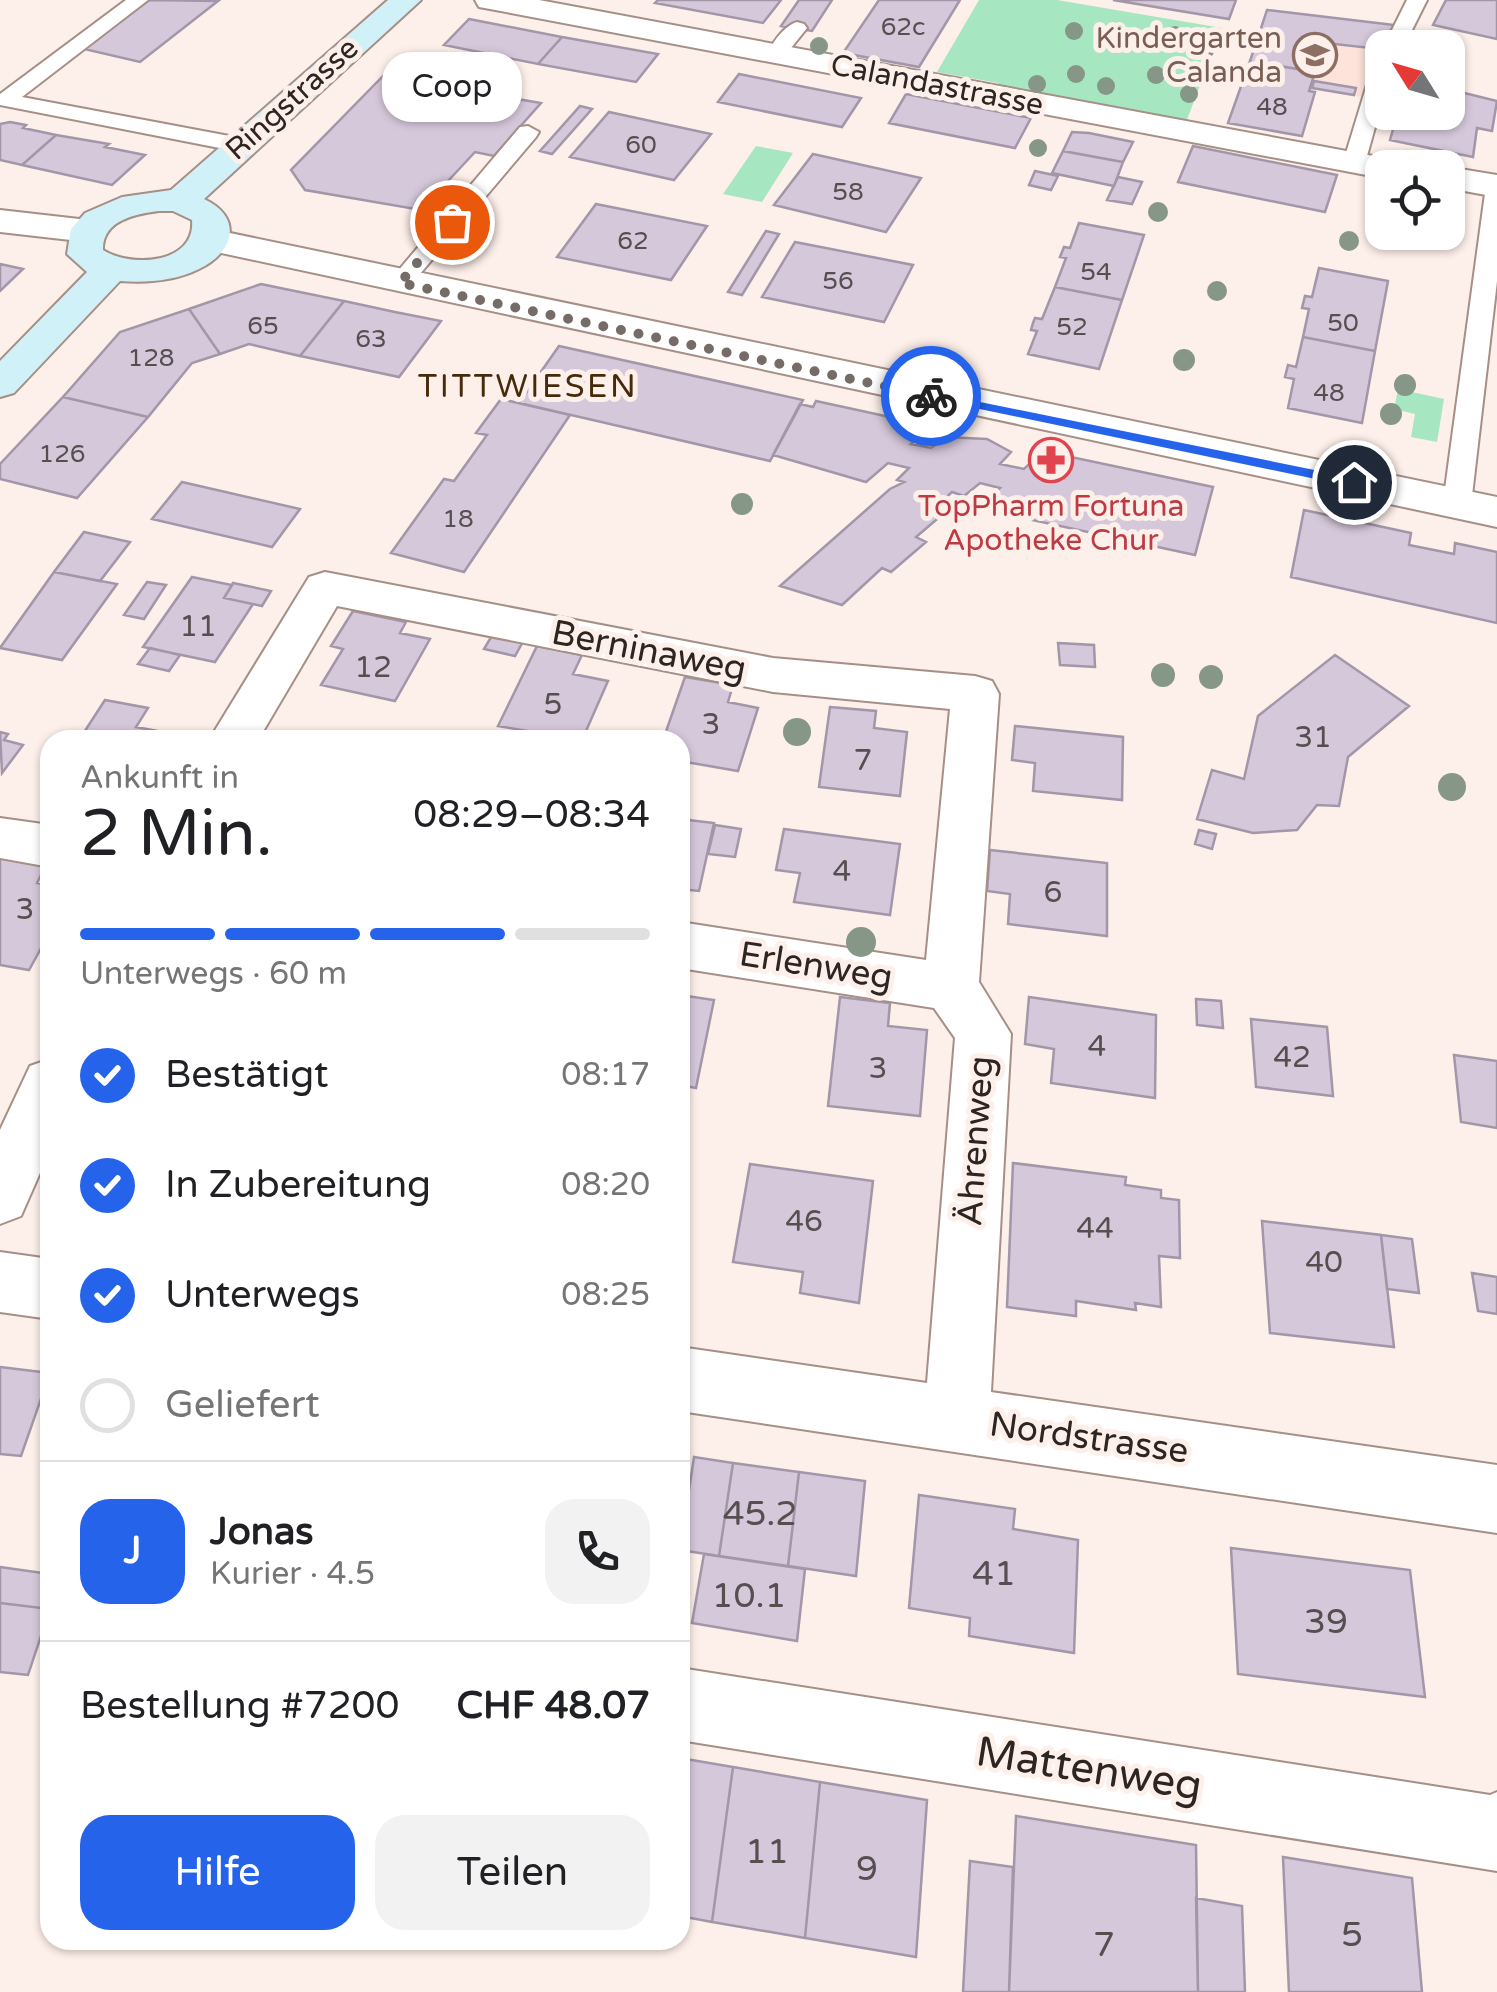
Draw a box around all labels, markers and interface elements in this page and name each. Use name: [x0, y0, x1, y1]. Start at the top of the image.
house number: 62c: [881, 12, 925, 42]
place label: Kindergarten Calanda: [1095, 20, 1282, 91]
street label: Ringstrasse: [218, 30, 366, 168]
north arrow: [1365, 30, 1465, 130]
map controls: [1365, 30, 1465, 250]
school or university icon: Kindergarten Calanda: [1292, 32, 1338, 78]
street label: Calandastrasse: [827, 46, 1047, 124]
callout: Coop: [382, 52, 522, 122]
text: Coop: [412, 68, 492, 106]
house number: 48: [1256, 92, 1288, 122]
house number: 60: [625, 130, 657, 160]
button: locate: [1365, 150, 1465, 250]
house number: 58: [832, 177, 864, 207]
pin: [410, 180, 495, 265]
icon: bag: [425, 195, 480, 250]
house number: 62: [617, 226, 649, 256]
house number: 54: [1080, 257, 1112, 287]
house number: 56: [822, 266, 854, 296]
house number: 50: [1327, 308, 1359, 338]
house number: 65: [247, 311, 279, 341]
house number: 52: [1056, 312, 1088, 342]
house number: 63: [355, 324, 387, 354]
house number: 128: [127, 343, 175, 373]
courier: [881, 346, 981, 446]
district label: TITTWIESEN: [418, 368, 638, 406]
icon: bike: [904, 369, 959, 424]
house number: 48: [1313, 378, 1345, 408]
pharmacy icon: TopPharm Fortuna Apotheke Chur: [1028, 437, 1074, 483]
house number: 126: [38, 439, 86, 469]
pin: [1312, 440, 1397, 525]
icon: home: [1327, 455, 1382, 510]
place label: TopPharm Fortuna Apotheke Chur: [918, 488, 1184, 559]
house number: 18: [442, 504, 474, 534]
house number: 11: [179, 608, 217, 645]
street label: Berninaweg: [548, 612, 750, 690]
house number: 12: [354, 649, 392, 686]
house number: 5: [544, 686, 562, 723]
house number: 3: [702, 706, 720, 743]
house number: 31: [1294, 719, 1332, 756]
house number: 7: [854, 742, 872, 779]
text: Ankunft in: [80, 759, 239, 797]
text: 08:29–08:34: [413, 792, 650, 838]
text: 2 Min.: [80, 795, 273, 874]
house number: 4: [833, 853, 851, 890]
house number: 6: [1044, 874, 1062, 911]
house number: 3: [16, 891, 34, 928]
street label: Erlenweg: [736, 933, 896, 999]
text: Unterwegs · 60 m: [80, 955, 347, 993]
house number: 4: [1088, 1028, 1106, 1065]
house number: 42: [1273, 1039, 1311, 1076]
icon: check: [80, 1048, 135, 1103]
house number: 3: [869, 1050, 887, 1087]
text: Bestätigt: [165, 1052, 329, 1098]
street label: Ährenweg: [949, 1055, 1003, 1227]
text: 08:17: [561, 1056, 650, 1094]
icon: check: [80, 1158, 135, 1213]
text: In Zubereitung: [165, 1162, 431, 1208]
text: 08:20: [561, 1166, 650, 1204]
house number: 46: [785, 1203, 823, 1240]
house number: 44: [1076, 1210, 1114, 1247]
house number: 40: [1305, 1244, 1343, 1281]
icon: check: [80, 1268, 135, 1323]
text: Unterwegs: [165, 1272, 360, 1318]
text: 08:25: [561, 1276, 650, 1314]
text: Geliefert: [165, 1382, 320, 1428]
street label: Nordstrasse: [987, 1403, 1191, 1473]
house number: 45.2: [723, 1493, 797, 1535]
button: phone: [545, 1499, 650, 1604]
text: Jonas: [210, 1509, 314, 1555]
text: J: [124, 1528, 141, 1574]
house number: 41: [972, 1553, 1016, 1595]
text: Kurier · 4.5: [210, 1555, 375, 1593]
house number: 10.1: [711, 1575, 787, 1617]
house number: 39: [1304, 1601, 1348, 1643]
text: Bestellung #7200: [80, 1683, 399, 1729]
text: CHF 48.07: [457, 1683, 650, 1729]
street label: Mattenweg: [973, 1726, 1205, 1812]
button: Hilfe: [80, 1815, 355, 1930]
button: Teilen: [375, 1815, 650, 1930]
house number: 11: [745, 1831, 789, 1873]
house number: 9: [856, 1848, 878, 1890]
house number: 5: [1341, 1914, 1363, 1956]
house number: 7: [1093, 1924, 1115, 1966]

